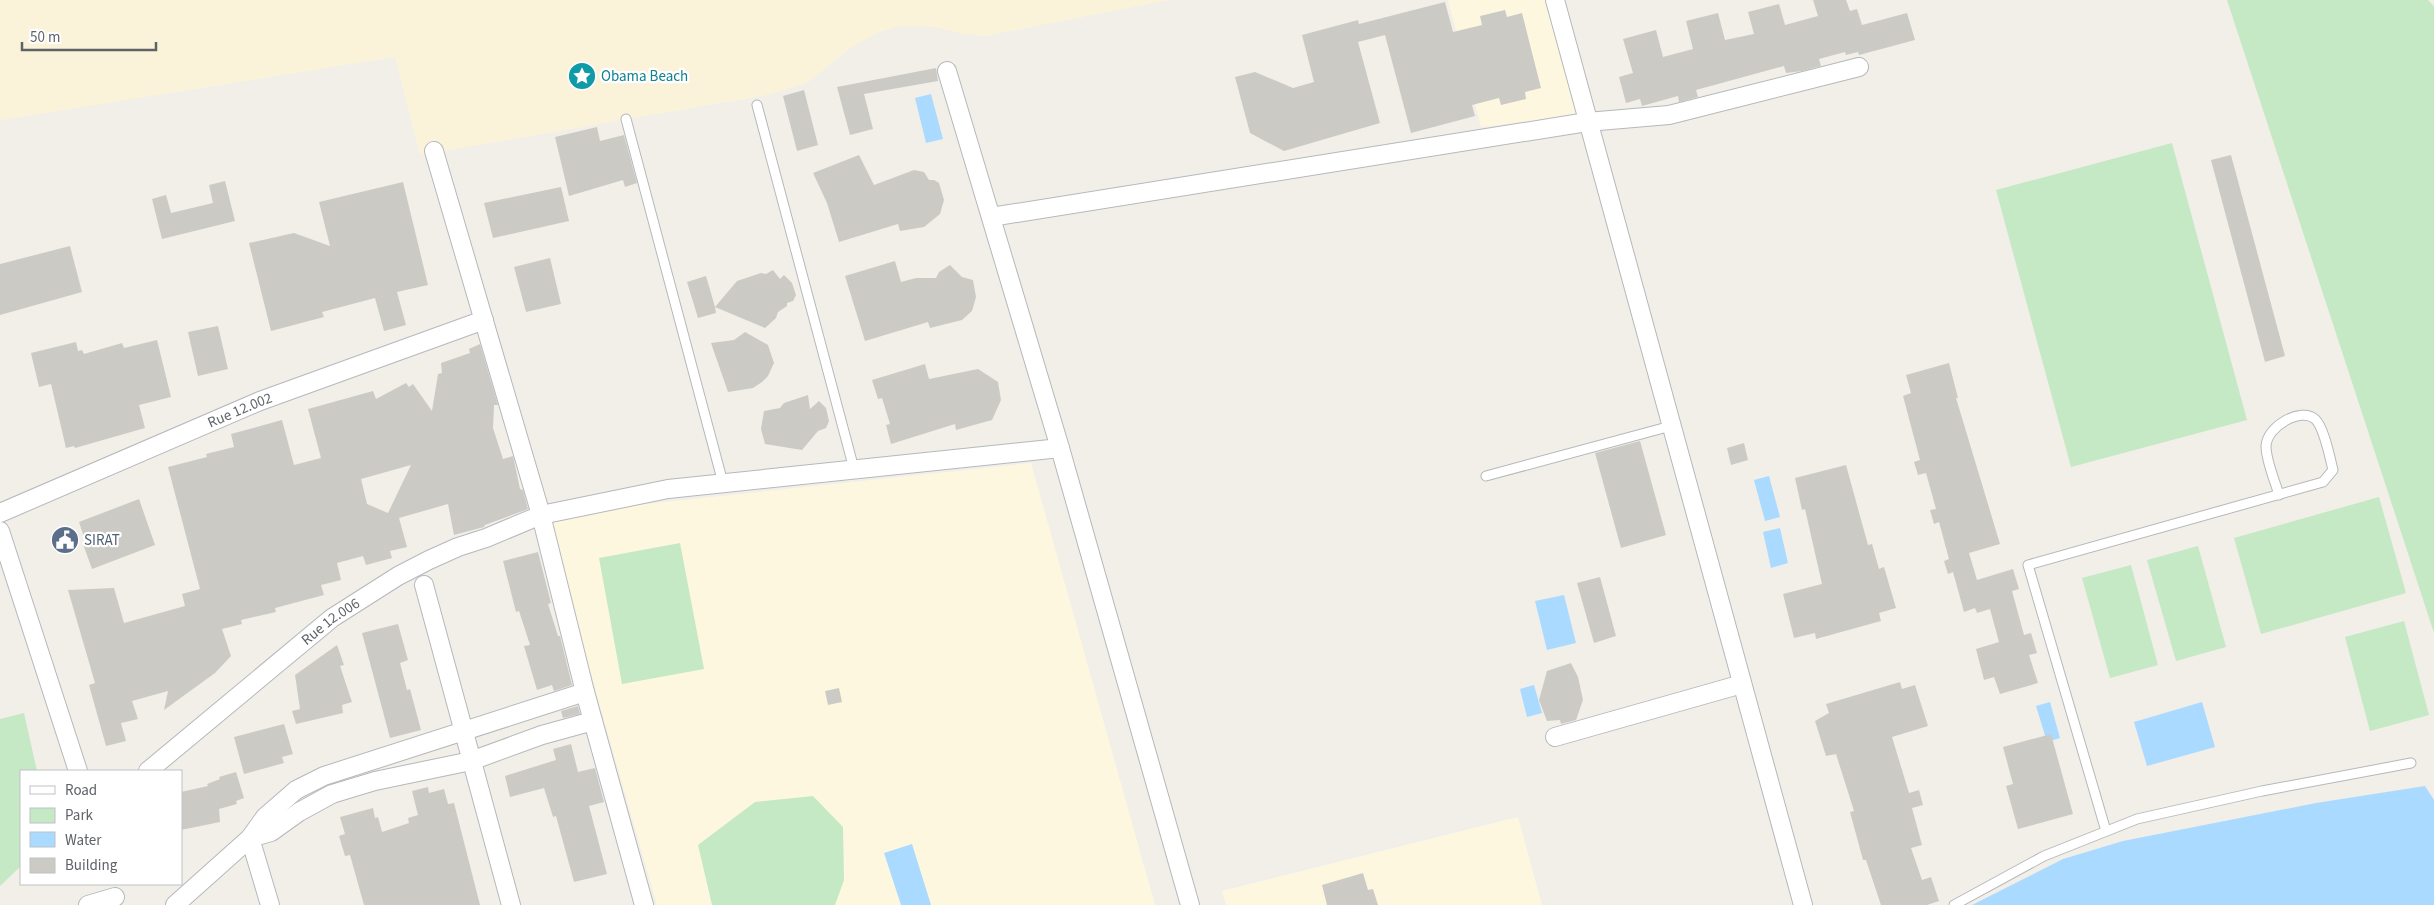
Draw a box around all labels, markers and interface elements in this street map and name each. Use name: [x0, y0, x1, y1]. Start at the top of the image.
scale bar: [22, 20, 156, 52]
text: 50 m: [30, 27, 60, 48]
place icon: Obama Beach: [567, 61, 597, 91]
place label: Obama Beach: [601, 66, 688, 87]
street label: Rue 12.002: [204, 387, 275, 433]
public building icon: SIRAT: [50, 525, 80, 555]
place label: SIRAT: [84, 530, 120, 551]
street label: Rue 12.006: [296, 593, 364, 650]
legend: [20, 770, 182, 885]
text: Road: [65, 780, 97, 801]
text: Park: [65, 805, 94, 826]
text: Water: [65, 830, 102, 851]
text: Building: [65, 855, 118, 876]

